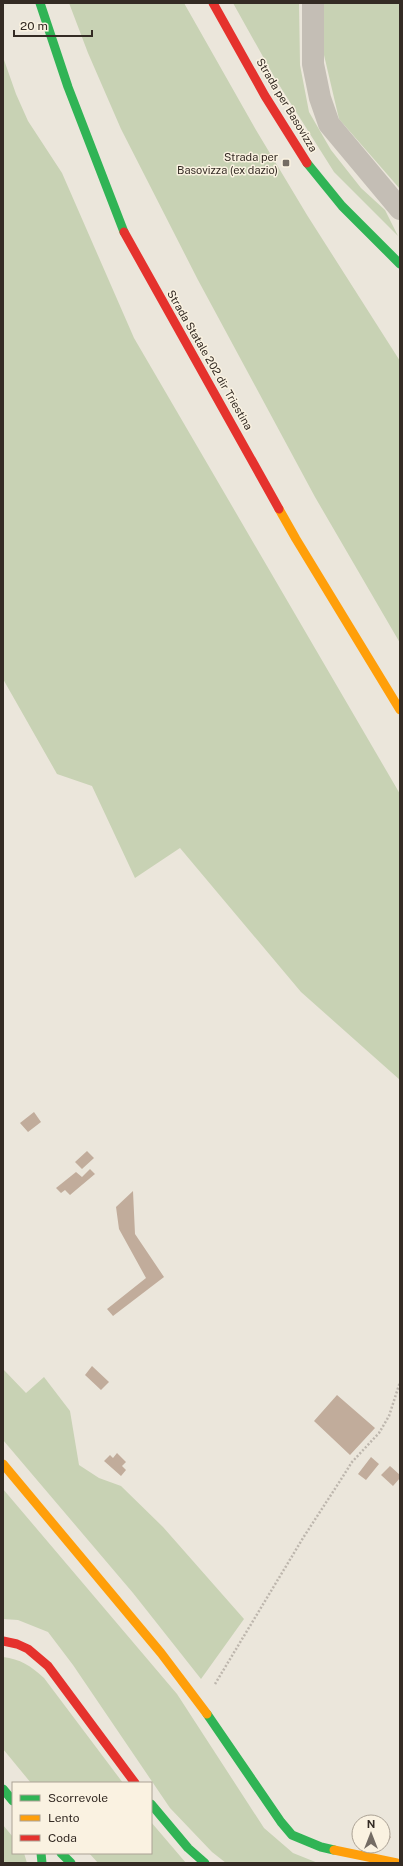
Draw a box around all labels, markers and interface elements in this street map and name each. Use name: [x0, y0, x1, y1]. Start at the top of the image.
scale bar: [14, 12, 92, 38]
text: 20 m: [20, 19, 48, 33]
street label: Strada per Basovizza: [254, 56, 320, 154]
place label: Strada per Basovizza (ex dazio): [177, 151, 278, 176]
marker: Strada per Basovizza (ex dazio): [281, 158, 291, 168]
street label: Strada Statale 202 dir Triestina: [165, 288, 255, 432]
legend: [12, 1782, 152, 1854]
text: Scorrevole: [48, 1791, 108, 1805]
text: Lento: [48, 1811, 80, 1825]
north arrow: [351, 1814, 391, 1854]
text: N: [367, 1818, 375, 1830]
text: Coda: [48, 1831, 77, 1845]

